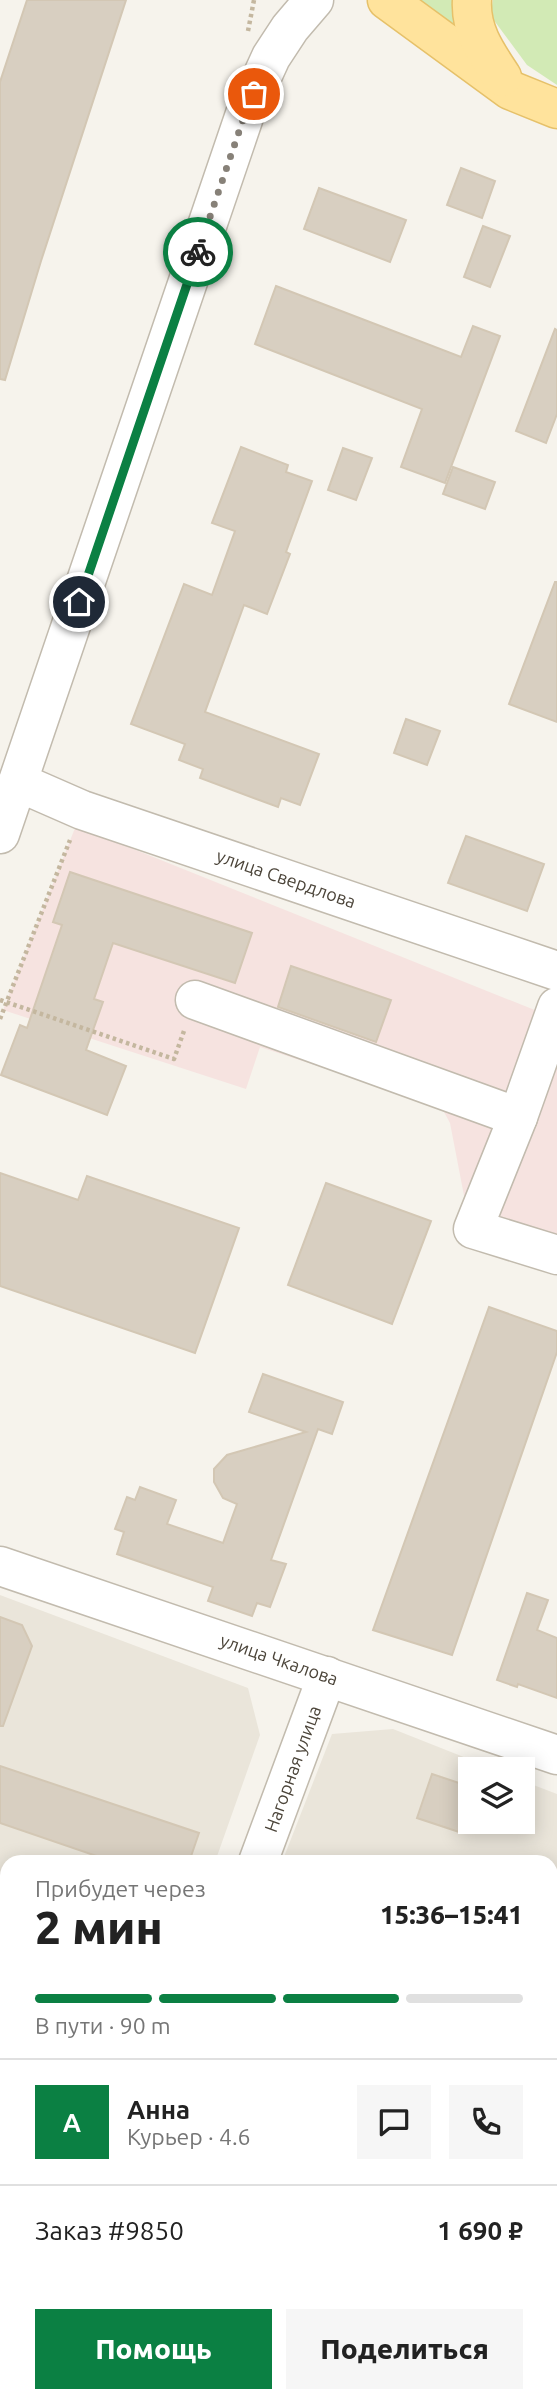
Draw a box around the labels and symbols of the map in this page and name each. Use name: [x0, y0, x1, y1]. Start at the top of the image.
pin: [224, 64, 284, 124]
courier: [163, 217, 233, 287]
pin: [49, 572, 109, 632]
street label: улица Свердлова: [214, 845, 359, 911]
street label: улица Чкалова: [218, 1630, 341, 1689]
street label: Нагорная улица: [260, 1703, 324, 1835]

